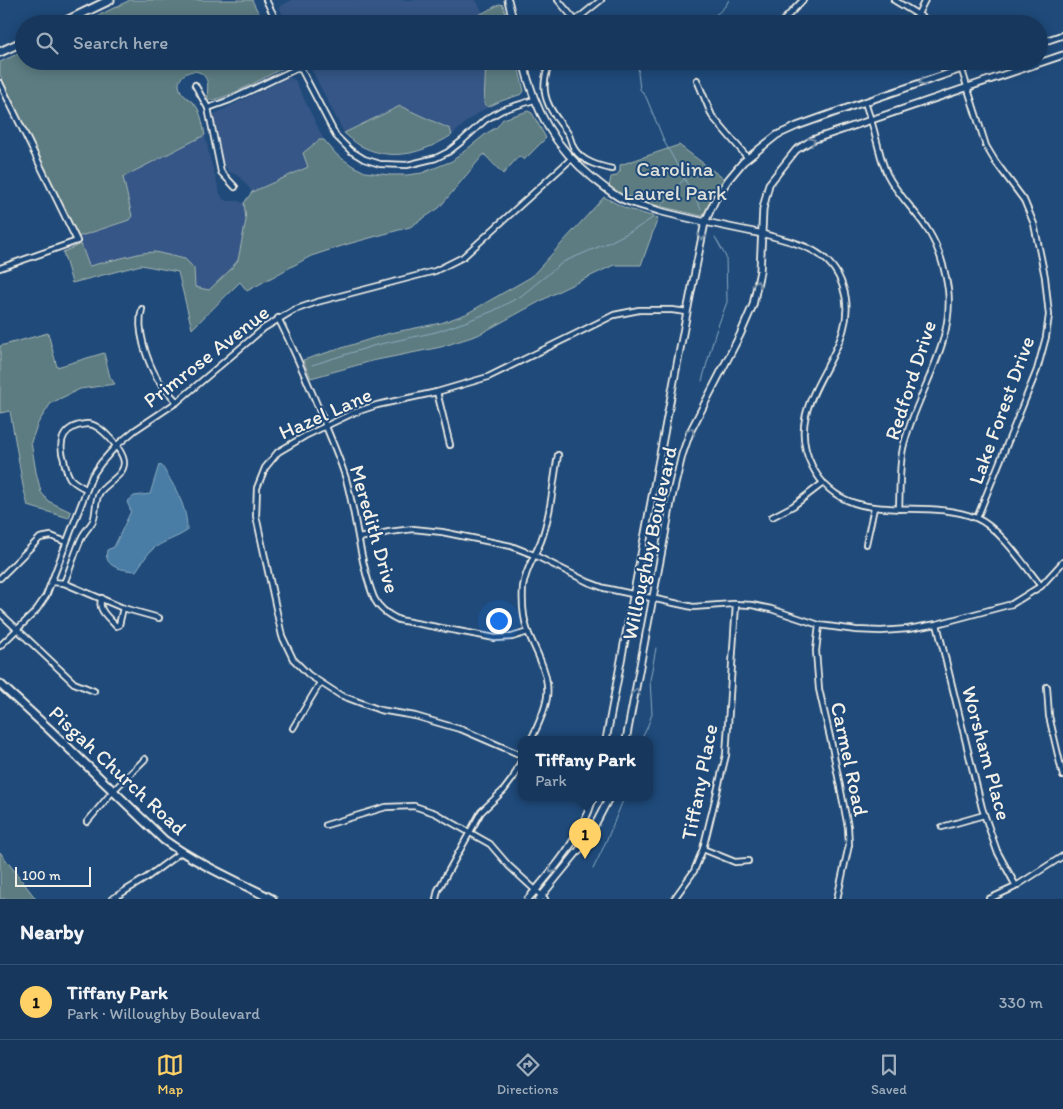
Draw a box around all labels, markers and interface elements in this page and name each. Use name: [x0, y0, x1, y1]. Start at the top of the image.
search box: [15, 15, 1048, 70]
icon: search: [33, 29, 61, 57]
text: Search here: [73, 31, 168, 54]
one-way arrow: [919, 77, 927, 87]
one-way arrow: [807, 137, 816, 147]
park label: Carolina Laurel Park: [623, 156, 727, 205]
one-way arrow: [697, 233, 708, 242]
one-way arrow: [752, 279, 762, 288]
street label: Primrose Avenue: [138, 299, 274, 413]
street label: Redford Drive: [879, 317, 941, 443]
street label: Lake Forest Drive: [963, 333, 1039, 487]
street label: Hazel Lane: [275, 381, 375, 445]
one-way arrow: [684, 427, 695, 436]
street label: Willoughby Boulevard: [616, 443, 682, 642]
street label: Meredith Drive: [345, 462, 405, 596]
your location: [486, 608, 512, 634]
street label: Worsham Place: [957, 683, 1017, 823]
one-way arrow: [630, 688, 640, 697]
street label: Pisgah Church Road: [44, 700, 192, 840]
street label: Carmel Road: [826, 700, 874, 819]
street label: Tiffany Place: [675, 722, 723, 842]
popup: [518, 736, 653, 801]
text: Tiffany Park: [535, 748, 636, 771]
text: Park: [535, 771, 567, 790]
pin: 1: [569, 818, 601, 859]
scale bar: [15, 864, 91, 887]
one-way arrow: [549, 865, 558, 874]
text: 100 m: [22, 867, 61, 884]
text: Nearby: [20, 919, 84, 944]
text: Tiffany Park: [67, 981, 168, 1004]
text: 1: [32, 993, 40, 1012]
text: 330 m: [999, 993, 1043, 1012]
text: Park · Willoughby Boulevard: [67, 1004, 260, 1023]
tab: Map: [156, 1051, 184, 1098]
tab: Directions: [497, 1051, 558, 1098]
tab: Saved: [871, 1051, 907, 1098]

